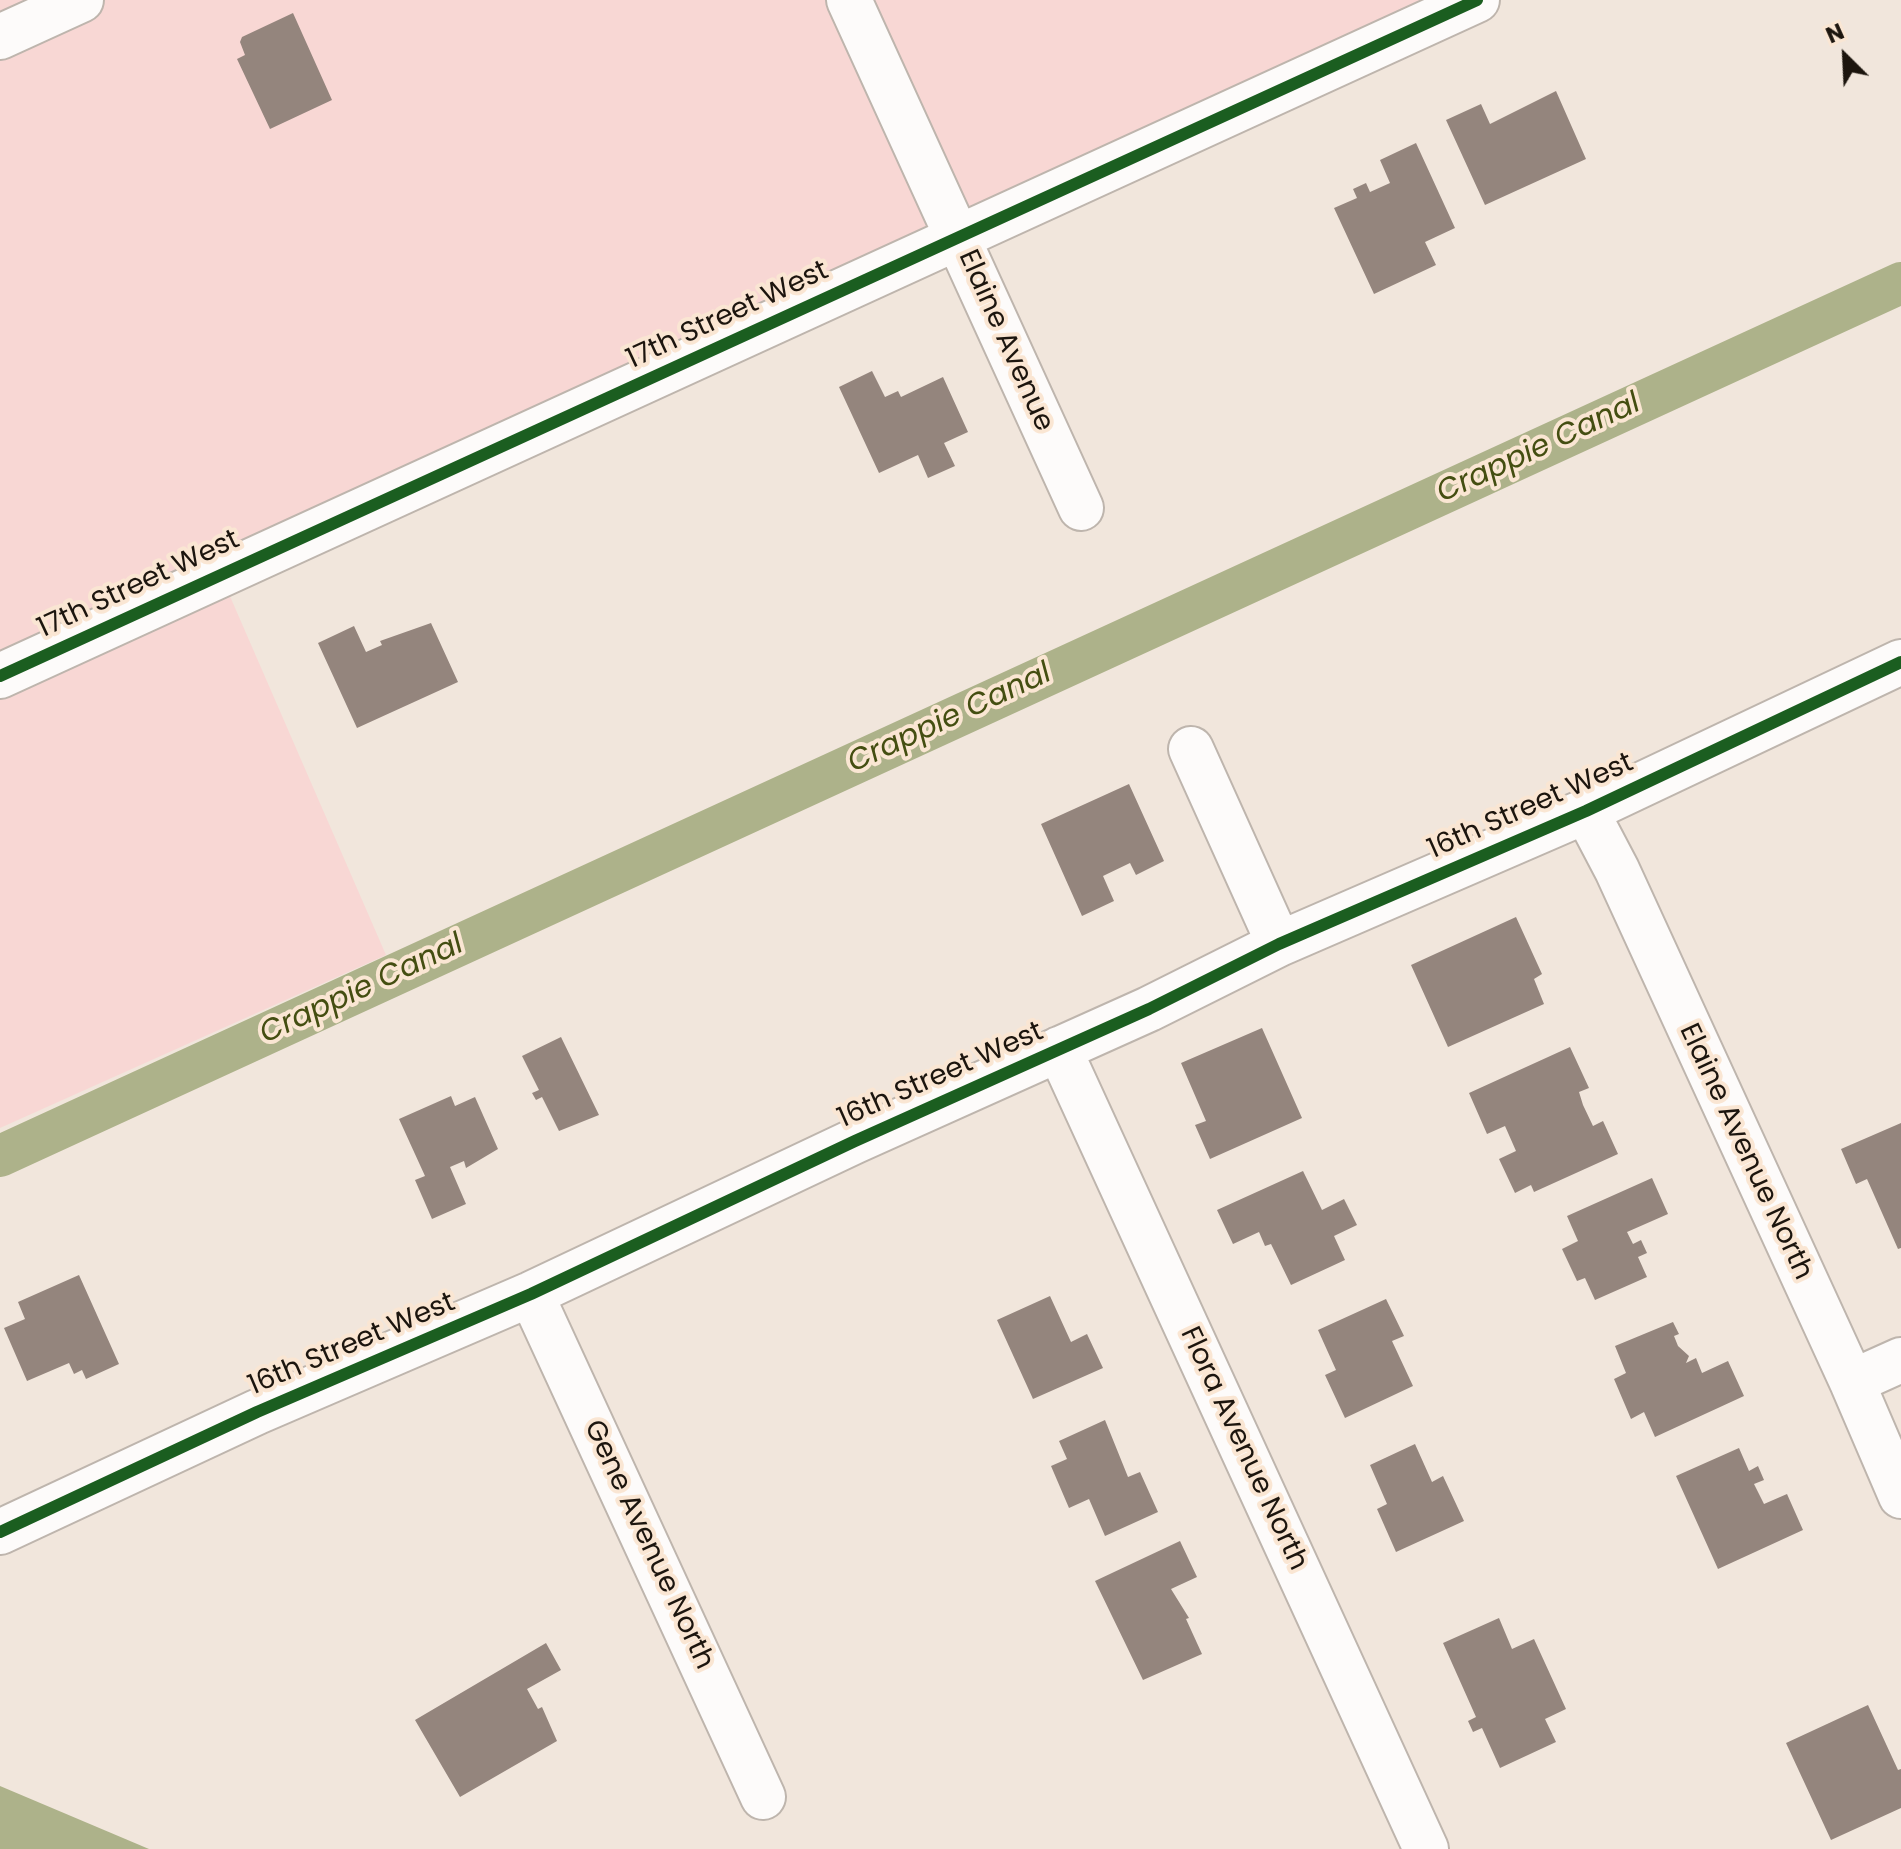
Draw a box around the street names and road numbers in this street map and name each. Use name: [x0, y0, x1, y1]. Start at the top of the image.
street label: Elaine Avenue: [950, 245, 1060, 437]
street label: 17th Street West: [622, 255, 834, 377]
street label: 17th Street West: [33, 524, 245, 646]
street label: 16th Street West: [1423, 747, 1639, 867]
street label: 16th Street West: [833, 1016, 1049, 1136]
street label: Elaine Avenue North: [1671, 1019, 1819, 1285]
street label: 16th Street West: [244, 1286, 460, 1404]
street label: Flora Avenue North: [1172, 1322, 1314, 1576]
street label: Gene Avenue North: [576, 1415, 720, 1675]

